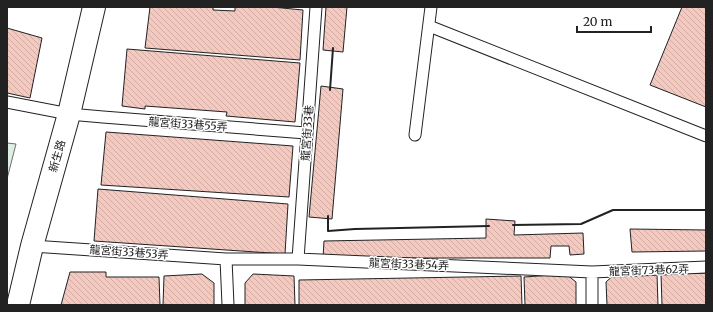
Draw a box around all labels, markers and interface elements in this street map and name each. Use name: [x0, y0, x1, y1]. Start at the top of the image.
scale bar: [577, 8, 651, 34]
text: 20 m: [583, 14, 612, 29]
street label: 龍宮街33巷: [298, 105, 316, 161]
street label: 龍宮街33巷55弄: [148, 114, 228, 134]
street label: 新生路: [46, 138, 68, 174]
street label: 龍宮街33巷53弄: [89, 242, 169, 262]
street label: 龍宮街33巷54弄: [369, 256, 449, 272]
street label: 龍宮街73巷62弄: [609, 262, 689, 278]

